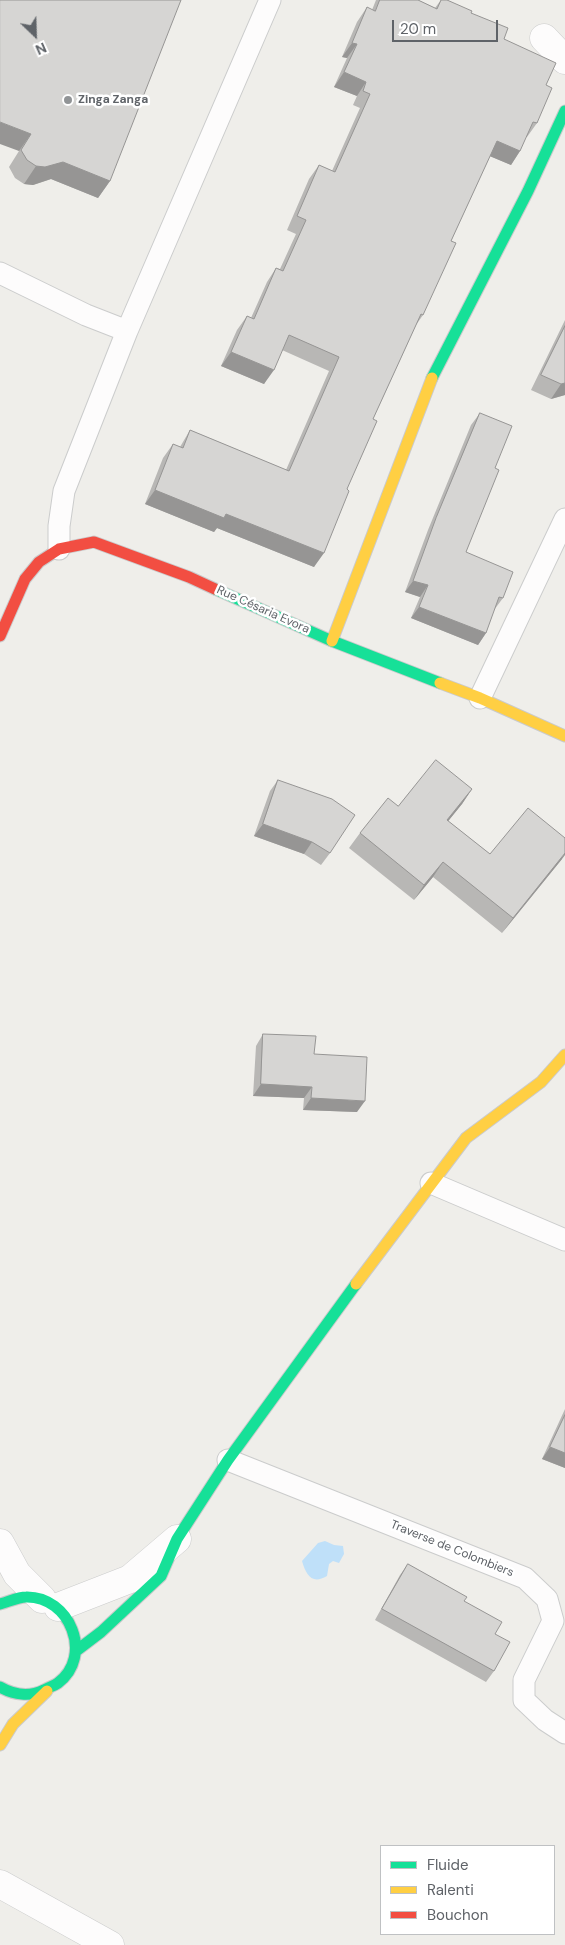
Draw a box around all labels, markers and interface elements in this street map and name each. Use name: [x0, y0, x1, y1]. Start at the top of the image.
north arrow: [10, 10, 60, 60]
scale bar: [395, 10, 501, 42]
text: 20 m: [400, 19, 436, 39]
text: N: [33, 38, 49, 59]
place label: Zinga Zanga: [78, 93, 148, 107]
marker: Zinga Zanga: [62, 94, 74, 106]
street label: Rue Césaria Evora: [214, 583, 312, 637]
street label: Traverse de Colombiers: [388, 1518, 516, 1580]
legend: [380, 1845, 555, 1935]
text: Fluide: [427, 1855, 469, 1875]
text: Ralenti: [427, 1880, 474, 1900]
text: Bouchon: [427, 1905, 488, 1925]

